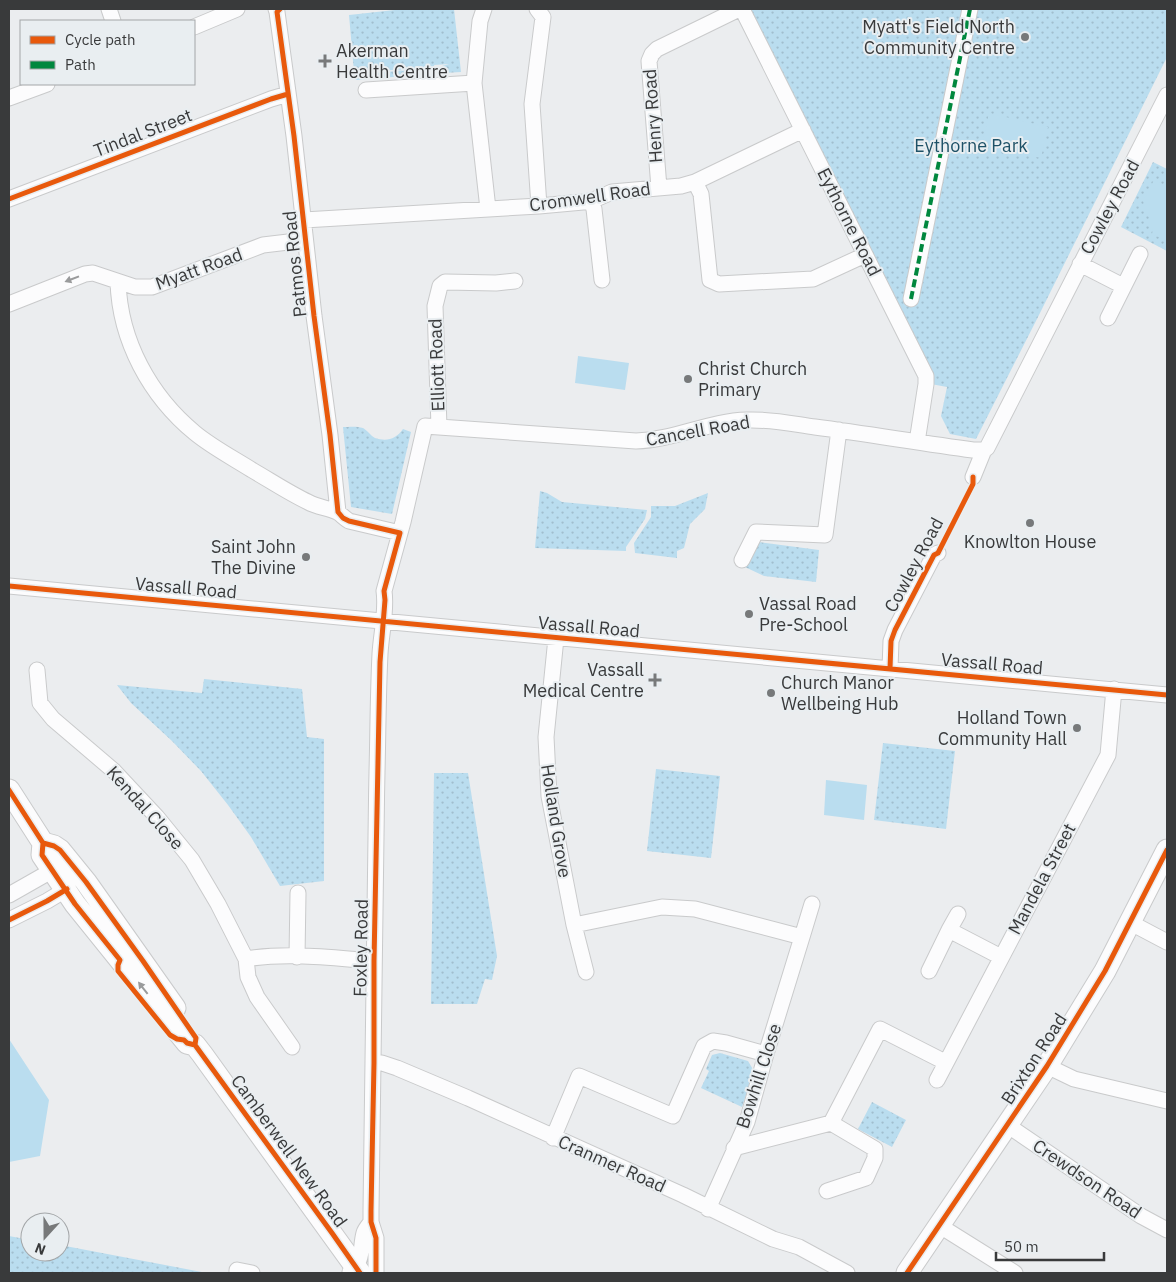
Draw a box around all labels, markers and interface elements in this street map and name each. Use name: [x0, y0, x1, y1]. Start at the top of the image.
place label: Myatt's Field North Community Centre: [862, 15, 1015, 59]
legend: [20, 20, 195, 85]
text: Cycle path: [65, 30, 136, 49]
marker: Myatt's Field North Community Centre: [1019, 31, 1031, 43]
place label: Akerman Health Centre: [336, 39, 448, 83]
marker: Akerman Health Centre: [318, 54, 332, 68]
text: Path: [65, 55, 96, 74]
street label: Henry Road: [638, 68, 667, 164]
street label: Tindal Street: [90, 103, 195, 162]
park label: Eythorne Park: [914, 134, 1028, 157]
street label: Cowley Road: [1075, 155, 1144, 258]
street label: Eythorne Road: [812, 164, 887, 280]
street label: Cromwell Road: [528, 177, 652, 216]
street label: Patmos Road: [277, 210, 312, 318]
street label: Myatt Road: [152, 242, 246, 295]
one-way arrow: [64, 275, 79, 283]
street label: Elliott Road: [423, 318, 450, 412]
place label: Christ Church Primary: [698, 357, 807, 401]
marker: Christ Church Primary: [682, 373, 694, 385]
street label: Cancell Road: [644, 410, 752, 451]
street label: Cowley Road: [879, 513, 948, 616]
marker: Knowlton House: [1024, 517, 1036, 529]
place label: Knowlton House: [964, 530, 1096, 553]
place label: Saint John The Divine: [211, 535, 296, 579]
marker: Saint John The Divine: [300, 551, 312, 563]
street label: Vassall Road: [134, 572, 238, 603]
place label: Vassal Road Pre-School: [759, 592, 857, 636]
marker: Vassal Road Pre-School: [743, 608, 755, 620]
street label: Vassall Road: [537, 611, 641, 642]
street label: Vassall Road: [940, 648, 1044, 679]
place label: Vassall Medical Centre: [523, 658, 644, 702]
place label: Church Manor Wellbeing Hub: [781, 671, 899, 715]
marker: Vassall Medical Centre: [648, 673, 662, 687]
marker: Church Manor Wellbeing Hub: [765, 687, 777, 699]
place label: Holland Town Community Hall: [938, 706, 1067, 750]
marker: Holland Town Community Hall: [1071, 722, 1083, 734]
street label: Kendal Close: [102, 761, 189, 854]
street label: Holland Grove: [536, 763, 577, 879]
street label: Mandela Street: [1003, 819, 1081, 938]
street label: Foxley Road: [348, 899, 373, 997]
one-way arrow: [138, 981, 148, 995]
street label: Brixton Road: [996, 1009, 1072, 1109]
street label: Bowhill Close: [731, 1020, 786, 1131]
street label: Camberwell New Road: [226, 1070, 353, 1232]
street label: Cranmer Road: [555, 1130, 670, 1198]
street label: Crewdson Road: [1028, 1134, 1146, 1223]
north arrow: [20, 1212, 70, 1262]
scale bar: [996, 1230, 1104, 1262]
text: 50 m: [1004, 1237, 1039, 1256]
text: N: [32, 1239, 48, 1259]

